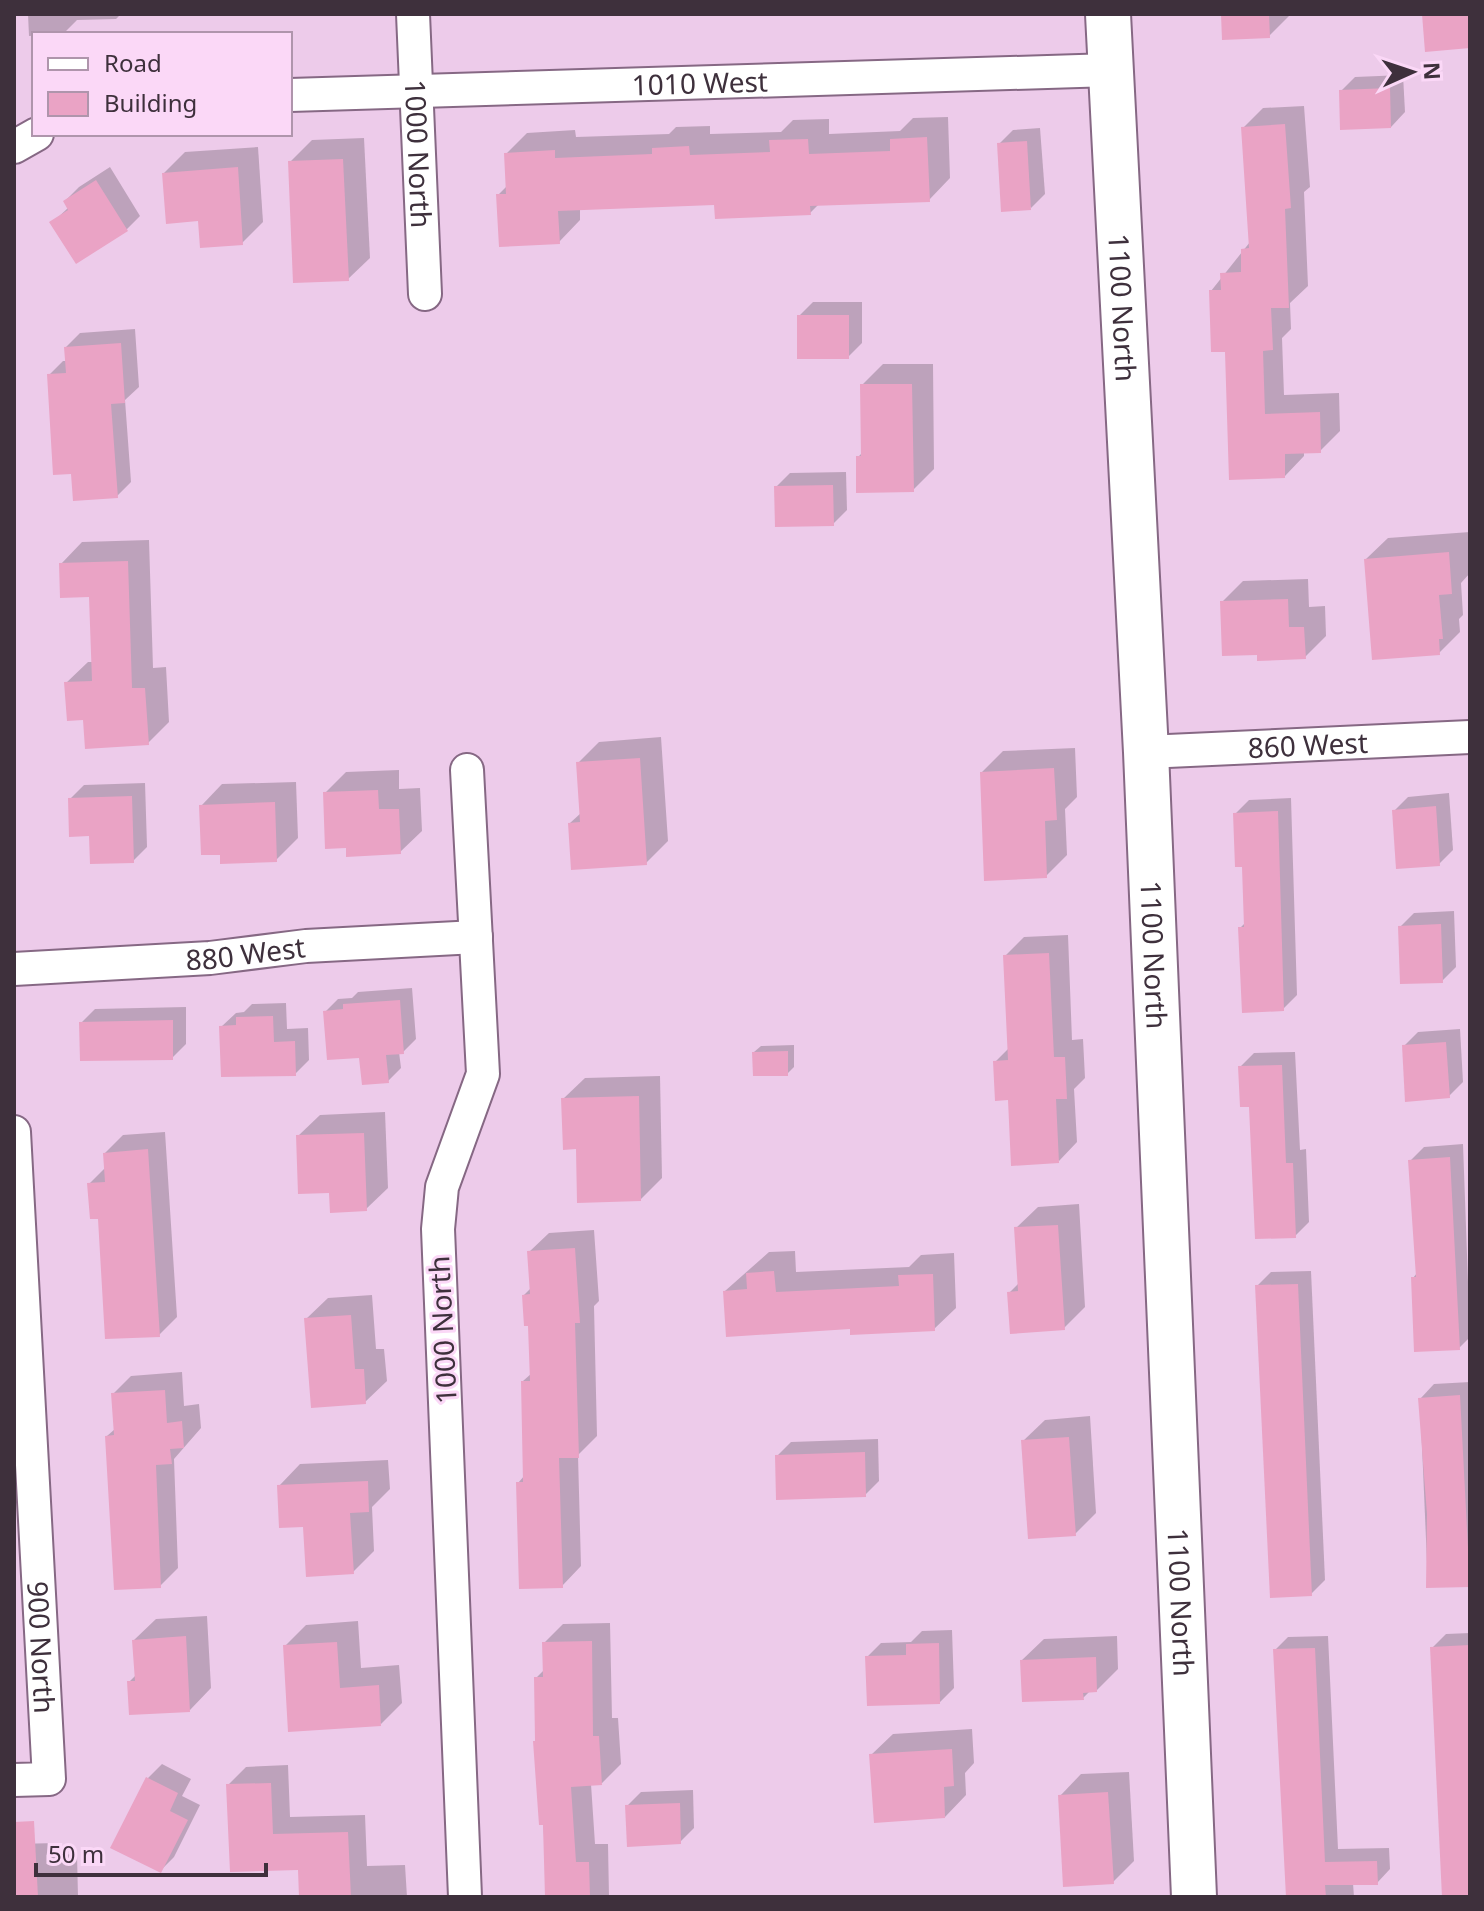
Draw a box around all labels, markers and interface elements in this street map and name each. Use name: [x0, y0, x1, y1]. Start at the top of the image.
legend: [32, 32, 292, 136]
north arrow: [1372, 32, 1452, 112]
text: Road: [104, 46, 162, 79]
street label: 1010 West: [631, 61, 768, 104]
text: N: [1418, 61, 1448, 81]
street label: 1000 North: [397, 79, 441, 229]
text: Building: [104, 86, 197, 119]
street label: 1100 North: [1100, 232, 1146, 383]
street label: 860 West: [1247, 723, 1369, 766]
street label: 1100 North: [1132, 880, 1177, 1030]
street label: 880 West: [185, 927, 307, 978]
street label: 1000 North: [419, 1255, 465, 1405]
street label: 1100 North: [1160, 1527, 1204, 1677]
street label: 900 North: [19, 1580, 64, 1714]
scale bar: [36, 1827, 266, 1877]
text: 50 m: [48, 1837, 104, 1870]

